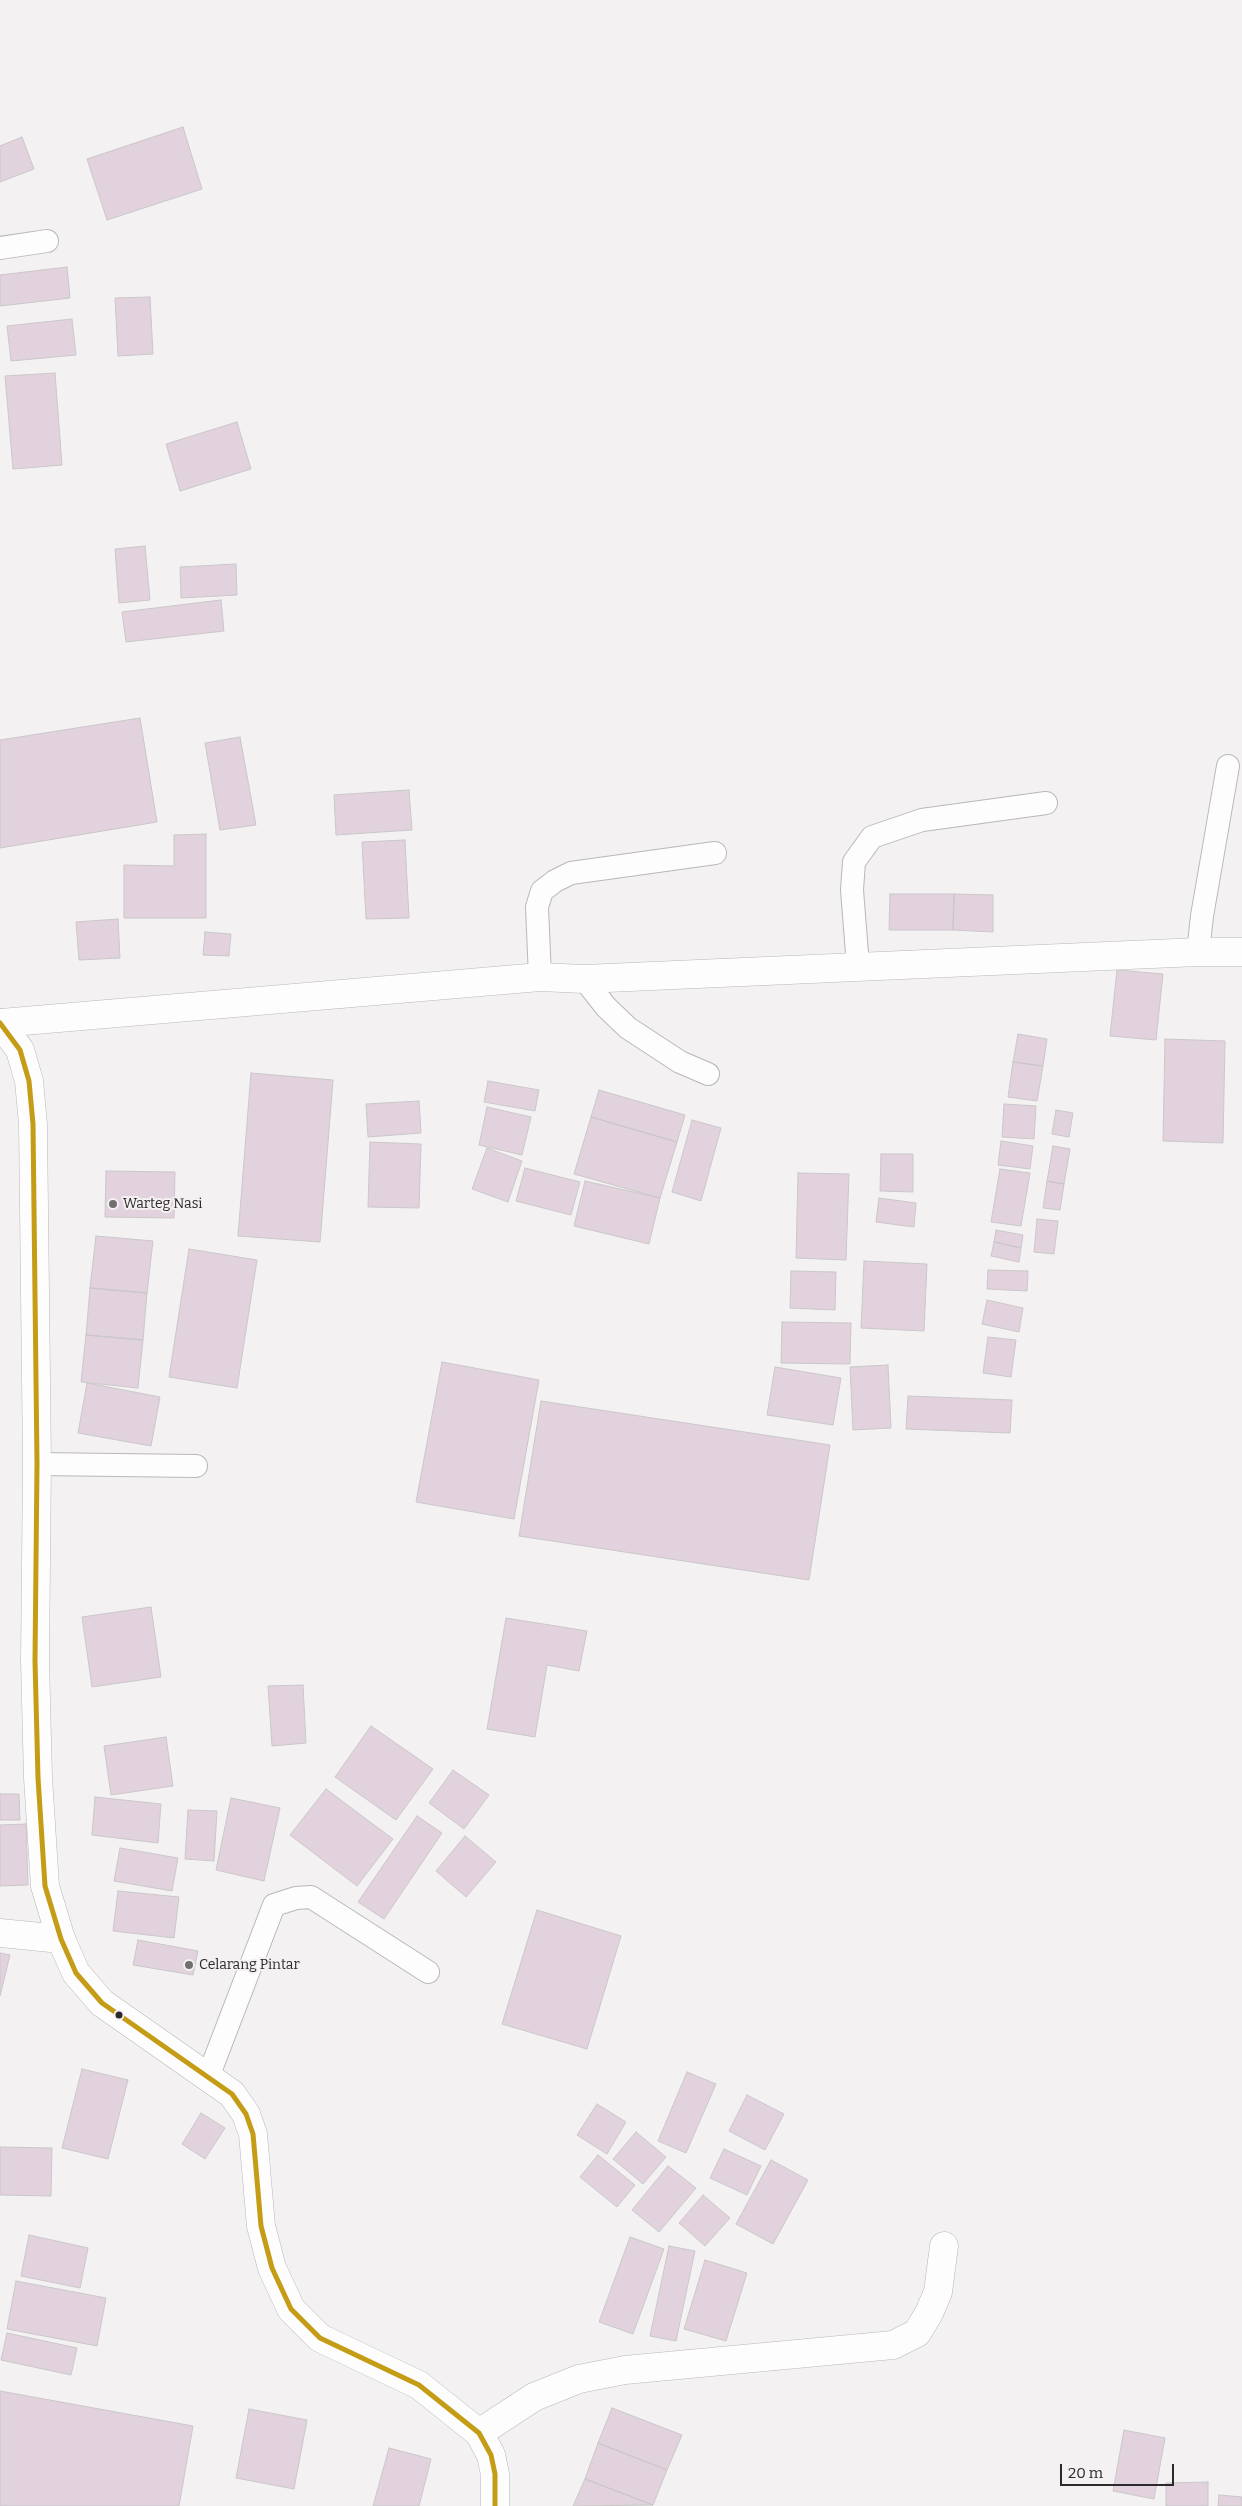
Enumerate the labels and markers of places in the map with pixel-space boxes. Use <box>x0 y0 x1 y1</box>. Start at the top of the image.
place label: Warteg Nasi <box>123 1196 203 1212</box>
marker: Warteg Nasi <box>107 1198 119 1210</box>
place label: Celarang Pintar <box>199 1957 300 1973</box>
marker: Celarang Pintar <box>183 1959 195 1971</box>
unlabelled marker <box>114 2010 124 2020</box>

